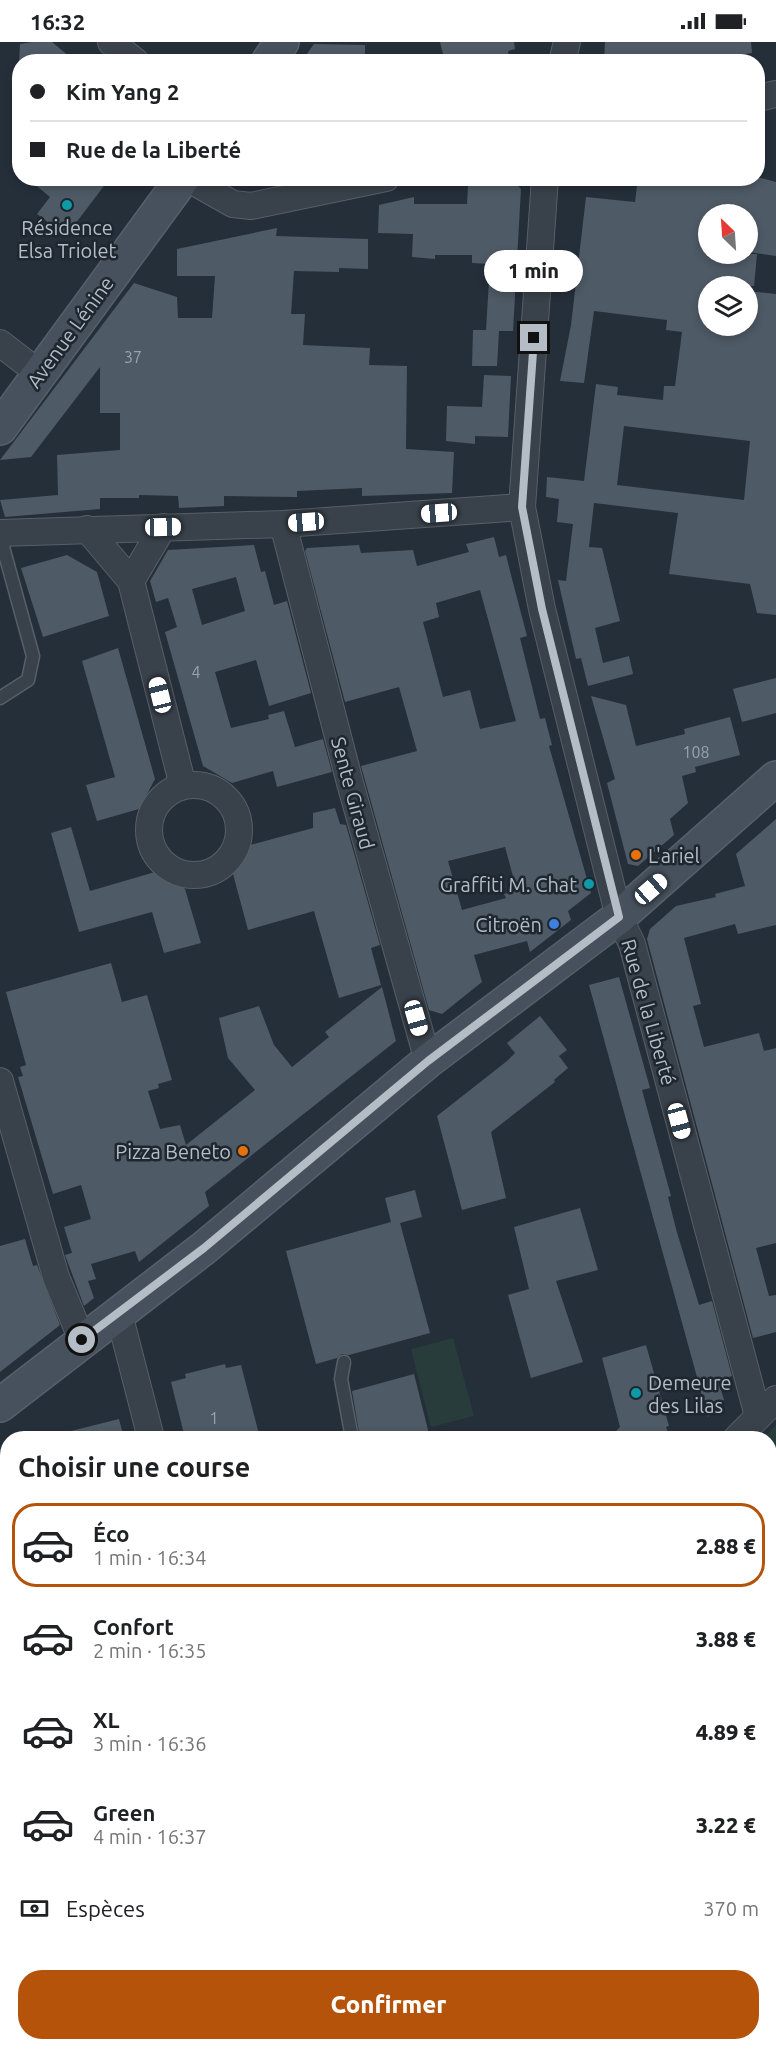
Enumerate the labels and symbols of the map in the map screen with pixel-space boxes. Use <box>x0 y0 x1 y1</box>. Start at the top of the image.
marker: Résidence Elsa Triolet <box>60 198 74 212</box>
north arrow <box>698 204 758 264</box>
place label: Résidence Elsa Triolet <box>18 216 116 262</box>
callout: 1 min <box>484 251 584 293</box>
street label: Avenue Lénine <box>22 272 118 392</box>
route end <box>520 324 547 351</box>
house number: 37 <box>124 348 142 366</box>
car <box>420 503 458 523</box>
car <box>287 512 325 532</box>
car <box>145 518 181 536</box>
house number: 4 <box>191 663 201 681</box>
car <box>147 675 173 715</box>
street label: Sente Giraud <box>327 734 379 852</box>
house number: 108 <box>682 743 710 761</box>
place label: L'ariel <box>648 844 700 867</box>
marker: L'ariel <box>629 848 643 862</box>
car <box>632 870 670 908</box>
place label: Graffiti M. Chat <box>440 873 577 896</box>
marker: Graffiti M. Chat <box>582 877 596 891</box>
place label: Citroën <box>475 913 542 936</box>
marker: Citroën <box>547 917 561 931</box>
street label: Rue de la Liberté <box>617 936 681 1088</box>
car <box>402 998 430 1038</box>
car <box>666 1101 692 1141</box>
place label: Pizza Beneto <box>115 1140 231 1163</box>
marker: Pizza Beneto <box>236 1144 250 1158</box>
route start <box>68 1326 95 1353</box>
place label: Demeure des Lilas <box>648 1371 731 1417</box>
marker: Demeure des Lilas <box>629 1386 643 1400</box>
house number: 1 <box>209 1409 219 1427</box>

